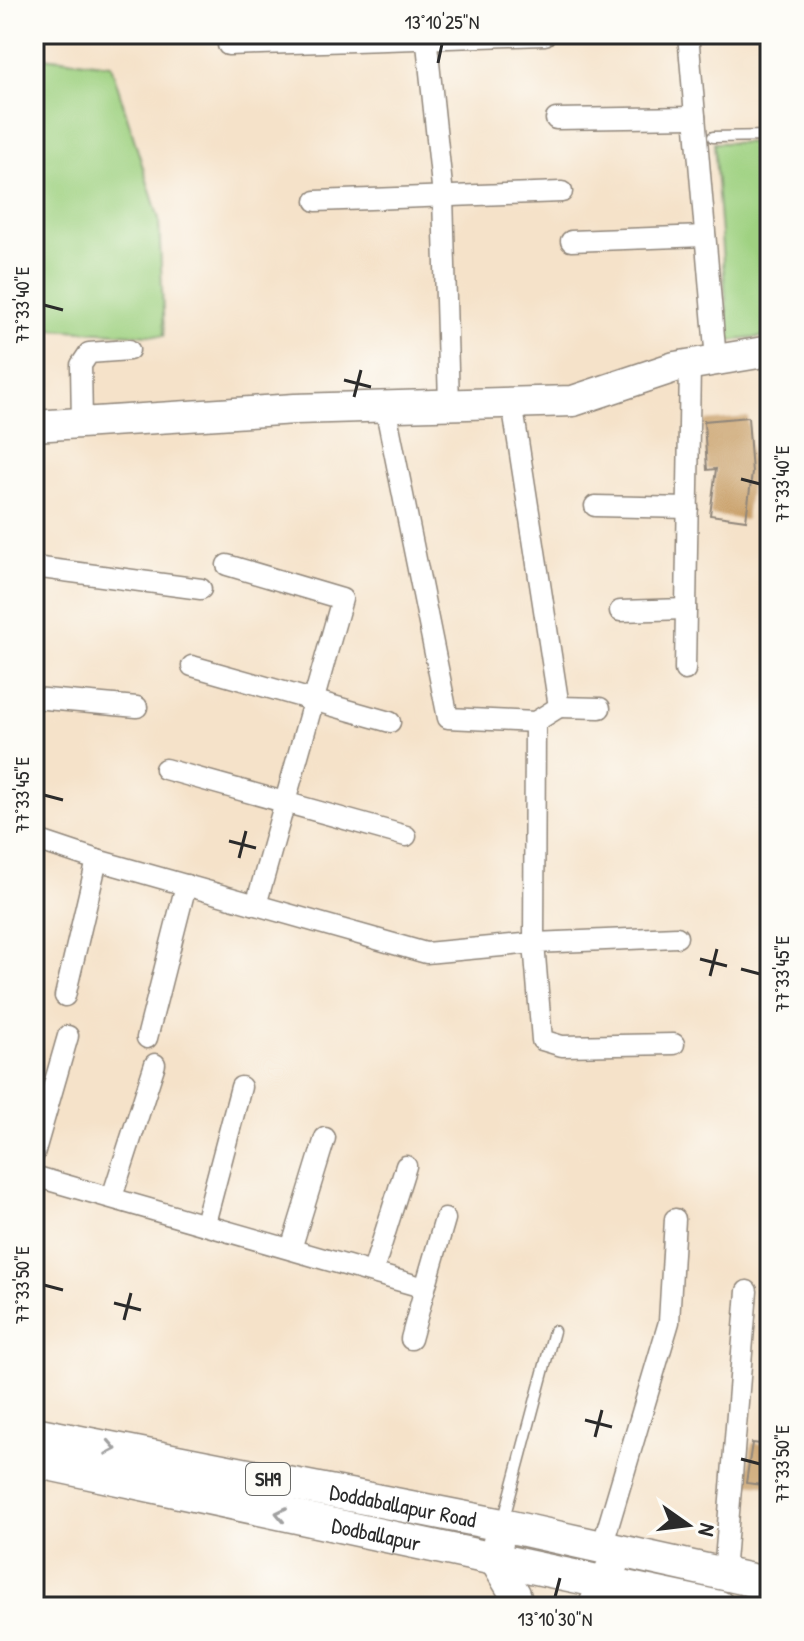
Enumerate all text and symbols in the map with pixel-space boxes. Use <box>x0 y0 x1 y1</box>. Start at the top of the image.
text: 13°10'25"N <box>405 8 479 35</box>
text: 77°33'40"E <box>8 266 35 344</box>
text: 77°33'40"E <box>768 445 795 523</box>
text: 77°33'45"E <box>8 757 35 833</box>
text: 77°33'45"E <box>768 936 795 1012</box>
text: 77°33'50"E <box>8 1246 35 1324</box>
text: 77°33'50"E <box>768 1425 795 1503</box>
one-way arrow <box>104 1438 117 1455</box>
road number: SH9 <box>246 1463 290 1495</box>
street label: Doddaballapur Road <box>327 1476 479 1535</box>
north arrow <box>648 1485 728 1565</box>
one-way arrow <box>274 1507 288 1524</box>
street label: Dodballapur <box>329 1510 424 1558</box>
text: N <box>691 1521 723 1539</box>
text: 13°10'30"N <box>518 1605 592 1632</box>

